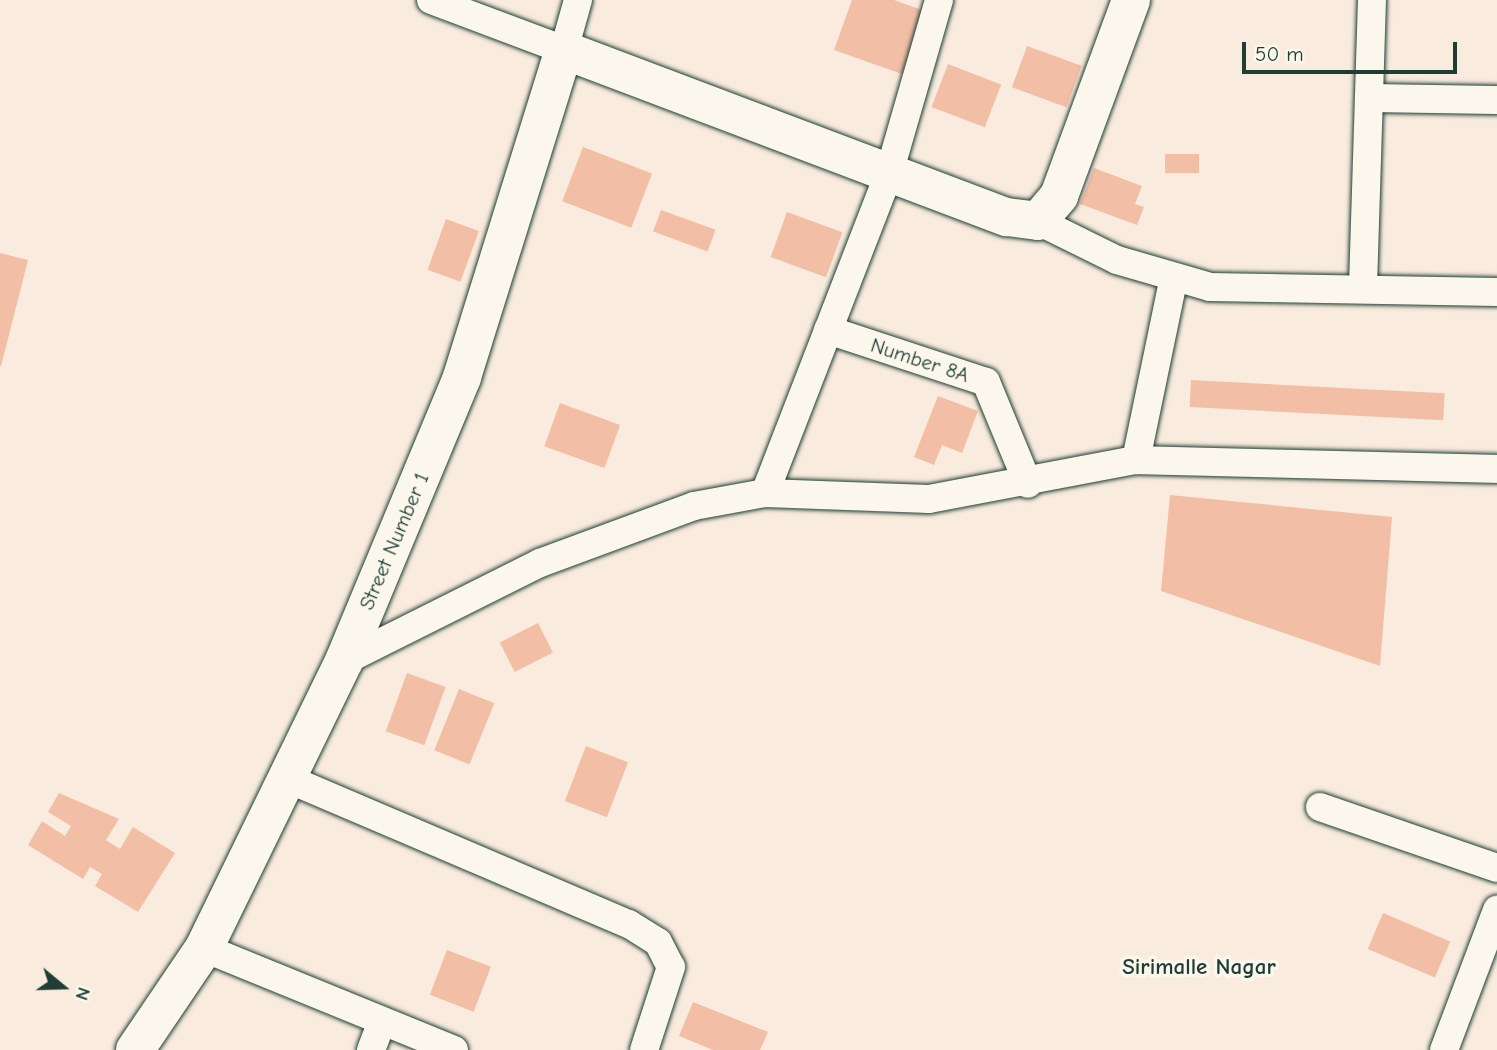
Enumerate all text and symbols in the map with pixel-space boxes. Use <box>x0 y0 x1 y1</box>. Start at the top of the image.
scale bar <box>1245 28 1460 72</box>
text: 50 m <box>1255 42 1304 66</box>
street label: Number 8A <box>868 332 972 388</box>
street label: Street Number 1 <box>354 468 434 614</box>
north arrow <box>28 952 98 1022</box>
district label: Sirimalle Nagar <box>1122 953 1276 981</box>
text: N <box>70 984 95 1003</box>

